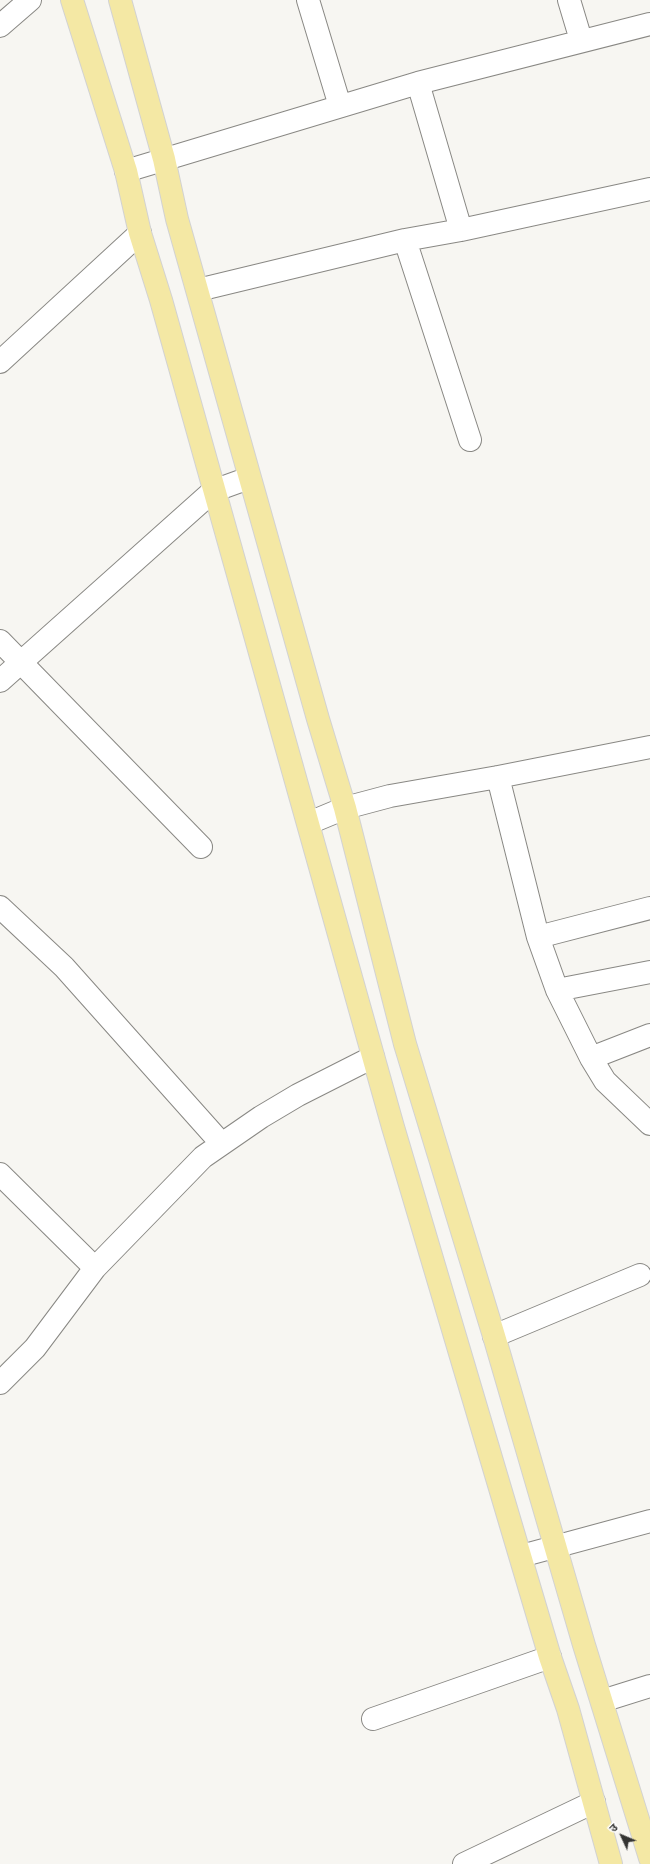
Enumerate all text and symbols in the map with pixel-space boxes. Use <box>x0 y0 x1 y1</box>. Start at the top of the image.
north arrow <box>602 1816 642 1856</box>
text: उ <box>607 1821 620 1834</box>

